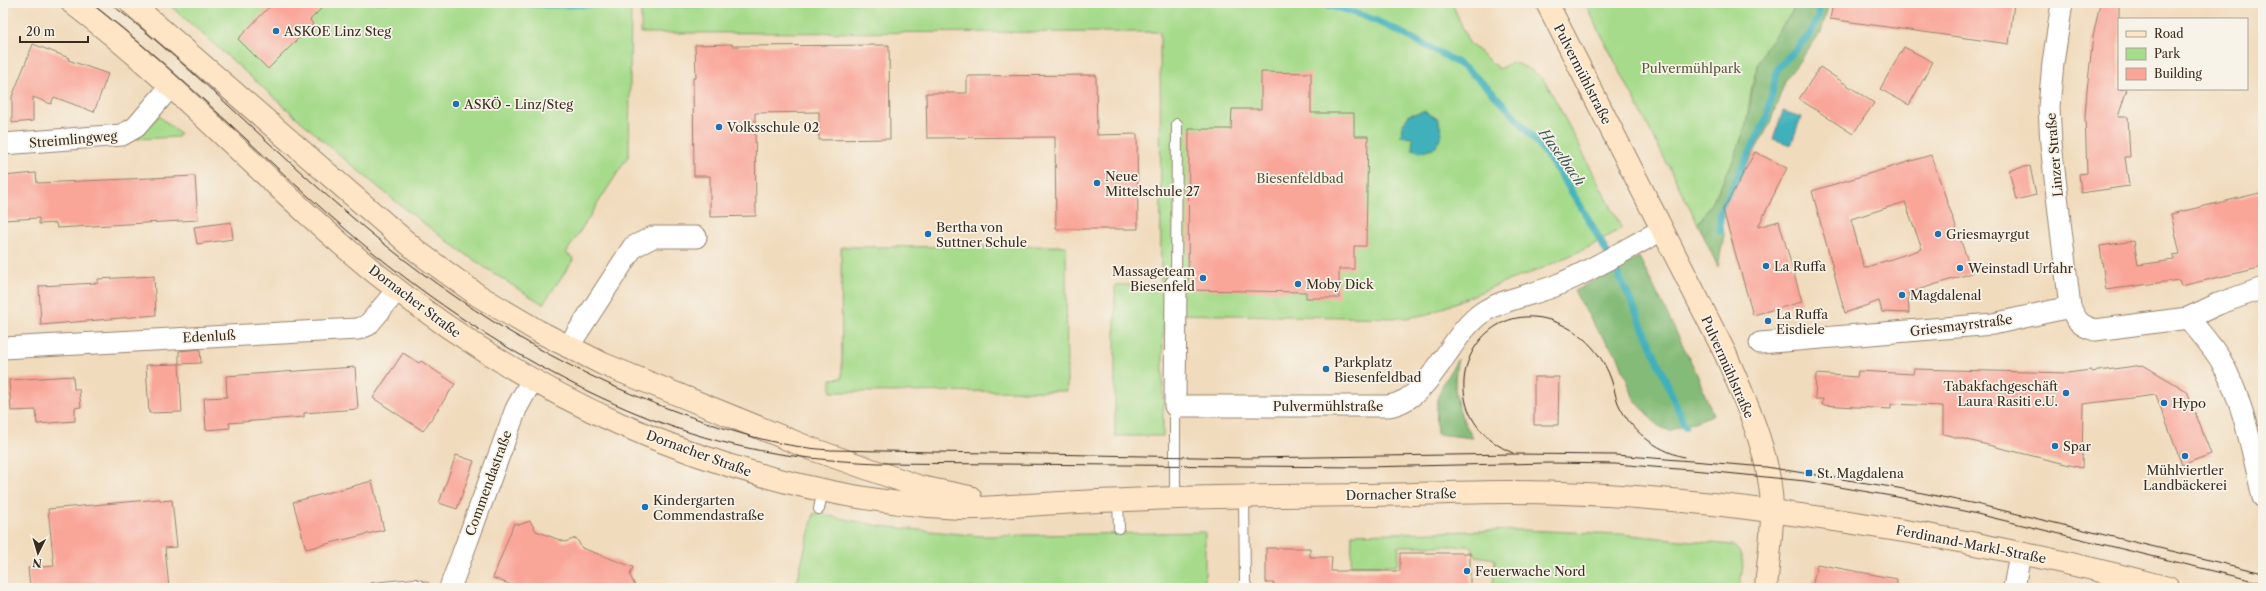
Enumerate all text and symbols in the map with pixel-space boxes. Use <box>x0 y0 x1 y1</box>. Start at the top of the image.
scale bar <box>20 18 88 44</box>
legend <box>2118 18 2248 90</box>
street label: Pulvermühlstraße <box>1551 21 1615 127</box>
place label: ASKOE Linz Steg <box>283 23 391 39</box>
text: 20 m <box>26 24 55 39</box>
marker: ASKOE Linz Steg <box>271 26 281 36</box>
text: Road <box>2154 26 2184 41</box>
text: Park <box>2154 46 2181 61</box>
park label: Pulvermühlpark <box>1641 60 1741 76</box>
text: Building <box>2154 66 2202 81</box>
place label: ASKÖ - Linz/Steg <box>463 96 573 112</box>
marker: ASKÖ - Linz/Steg <box>451 99 461 109</box>
street label: Linzer Straße <box>2042 112 2066 198</box>
place label: Volksschule 02 <box>726 119 819 135</box>
marker: Volksschule 02 <box>714 122 724 132</box>
water label: Haselbach <box>1534 124 1589 189</box>
street label: Streimlingweg <box>28 127 118 151</box>
place label: Neue Mittelschule 27 <box>1105 168 1200 199</box>
park label: Biesenfeldbad <box>1256 170 1344 186</box>
marker: Neue Mittelschule 27 <box>1092 178 1102 188</box>
place label: Bertha von Suttner Schule <box>936 219 1027 250</box>
place label: Griesmayrgut <box>1946 226 2030 242</box>
marker: Bertha von Suttner Schule <box>923 229 933 239</box>
marker: Griesmayrgut <box>1933 229 1943 239</box>
place label: La Ruffa <box>1774 258 1826 274</box>
place label: Weinstadl Urfahr <box>1967 260 2074 276</box>
street label: Dornacher Straße <box>366 261 464 341</box>
marker: La Ruffa <box>1761 261 1771 271</box>
place label: Massageteam Biesenfeld <box>1112 263 1195 294</box>
marker: Weinstadl Urfahr <box>1955 263 1965 273</box>
marker: Massageteam Biesenfeld <box>1198 273 1208 283</box>
place label: Moby Dick <box>1306 276 1374 292</box>
marker: Moby Dick <box>1293 279 1303 289</box>
place label: Magdalenal <box>1910 287 1982 303</box>
marker: Magdalenal <box>1897 290 1907 300</box>
place label: La Ruffa Eisdiele <box>1776 306 1828 337</box>
street label: Griesmayrstraße <box>1909 311 2013 339</box>
street label: Pulvermühlstraße <box>1698 313 1758 421</box>
marker: La Ruffa Eisdiele <box>1763 316 1773 326</box>
street label: Edenluß <box>182 327 236 345</box>
place label: Parkplatz Biesenfeldbad <box>1334 354 1422 385</box>
marker: Parkplatz Biesenfeldbad <box>1321 364 1331 374</box>
place label: Tabakfachgeschäft Laura Rasiti e.U. <box>1943 378 2058 409</box>
marker: Tabakfachgeschäft Laura Rasiti e.U. <box>2061 388 2071 398</box>
place label: Hypo <box>2172 395 2206 411</box>
street label: Pulvermühlstraße <box>1273 398 1383 414</box>
marker: Hypo <box>2159 398 2169 408</box>
street label: Dornacher Straße <box>644 427 754 479</box>
street label: Commendastraße <box>461 428 515 538</box>
place label: Spar <box>2063 438 2092 454</box>
marker: Spar <box>2050 441 2060 451</box>
marker: Mühlviertler Landbäckerei <box>2180 451 2190 461</box>
place label: Mühlviertler Landbäckerei <box>2143 462 2227 493</box>
place label: St. Magdalena <box>1817 465 1904 481</box>
marker: St. Magdalena <box>1804 468 1814 478</box>
street label: Dornacher Straße <box>1345 485 1457 503</box>
place label: Kindergarten Commendastraße <box>653 492 764 523</box>
marker: Kindergarten Commendastraße <box>640 502 650 512</box>
street label: Ferdinand-Markl-Straße <box>1894 522 2048 566</box>
north arrow <box>18 533 58 573</box>
text: N <box>31 556 43 570</box>
place label: Feuerwache Nord <box>1475 563 1586 579</box>
marker: Feuerwache Nord <box>1462 566 1472 576</box>

